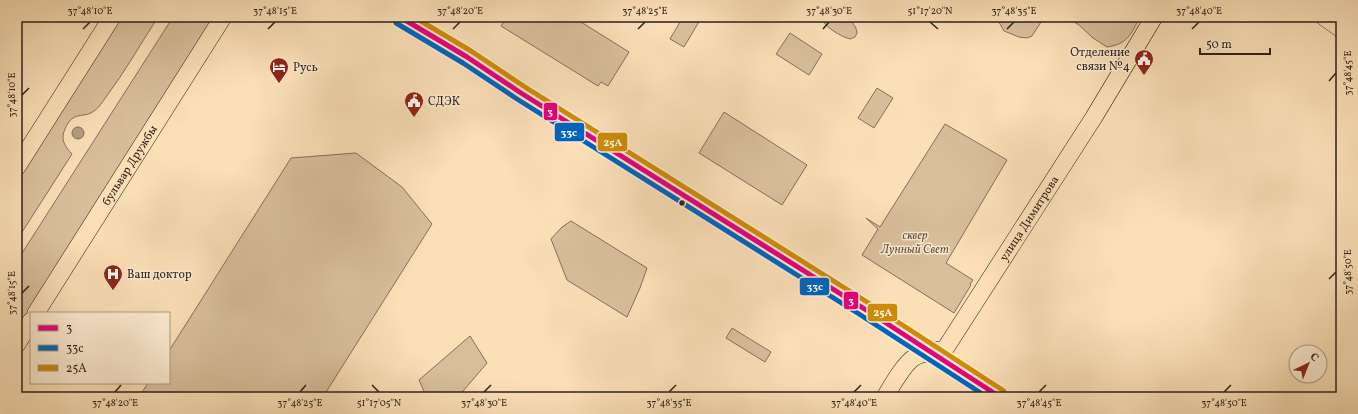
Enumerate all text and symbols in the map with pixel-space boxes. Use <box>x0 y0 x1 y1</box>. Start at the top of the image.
text: 37°48'10"E <box>68 4 112 18</box>
text: 37°48'15"E <box>253 4 297 18</box>
text: 37°48'20"E <box>437 4 483 18</box>
text: 37°48'25"E <box>622 4 668 18</box>
text: 37°48'30"E <box>806 4 852 18</box>
text: 51°17'20"N <box>908 4 953 18</box>
text: 37°48'35"E <box>991 4 1037 18</box>
text: 37°48'40"E <box>1176 4 1222 18</box>
scale bar <box>1200 30 1270 56</box>
text: 50 m <box>1206 37 1232 53</box>
place label: Отделение связи №4 <box>1070 45 1130 75</box>
public building icon: Отделение связи №4 <box>1133 48 1155 76</box>
text: 37°48'45"E <box>1341 51 1355 95</box>
hotel icon: Русь <box>268 56 290 84</box>
place label: Русь <box>293 60 318 76</box>
text: 37°48'10"E <box>5 73 19 117</box>
public building icon: СДЭК <box>403 90 425 118</box>
place label: СДЭК <box>428 94 460 110</box>
line badge: 3 <box>543 102 558 121</box>
text: 3 <box>547 105 553 120</box>
street label: бульвар Дружбы <box>99 122 162 209</box>
line badge: 33с <box>554 122 585 142</box>
text: 33с <box>561 126 577 141</box>
line badge: 25А <box>597 132 628 152</box>
text: 25А <box>604 136 623 151</box>
street label: улица Димитрова <box>996 173 1063 265</box>
unlabelled marker <box>677 198 687 208</box>
park label: сквер Лунный Свет <box>880 228 949 258</box>
text: 37°48'50"E <box>1341 249 1355 295</box>
hospital icon: Ваш доктор <box>102 263 124 291</box>
place label: Ваш доктор <box>127 267 192 283</box>
text: 37°48'15"E <box>5 271 19 315</box>
line badge: 33с <box>799 277 830 296</box>
text: 33с <box>807 280 823 295</box>
line badge: 3 <box>843 291 859 310</box>
text: 3 <box>848 294 854 309</box>
line badge: 25А <box>867 303 898 322</box>
text: 25А <box>874 306 893 321</box>
legend <box>30 312 170 384</box>
text: 3 <box>66 321 72 337</box>
text: 33с <box>66 341 84 357</box>
north arrow <box>1288 344 1328 384</box>
text: С <box>1306 350 1322 366</box>
text: 25А <box>66 361 87 377</box>
text: 37°48'20"E <box>92 396 138 410</box>
text: 37°48'25"E <box>277 396 323 410</box>
text: 51°17'05"N <box>357 396 402 410</box>
text: 37°48'30"E <box>461 396 507 410</box>
text: 37°48'35"E <box>646 396 692 410</box>
text: 37°48'40"E <box>831 396 877 410</box>
text: 37°48'45"E <box>1017 396 1061 410</box>
text: 37°48'50"E <box>1201 396 1247 410</box>

